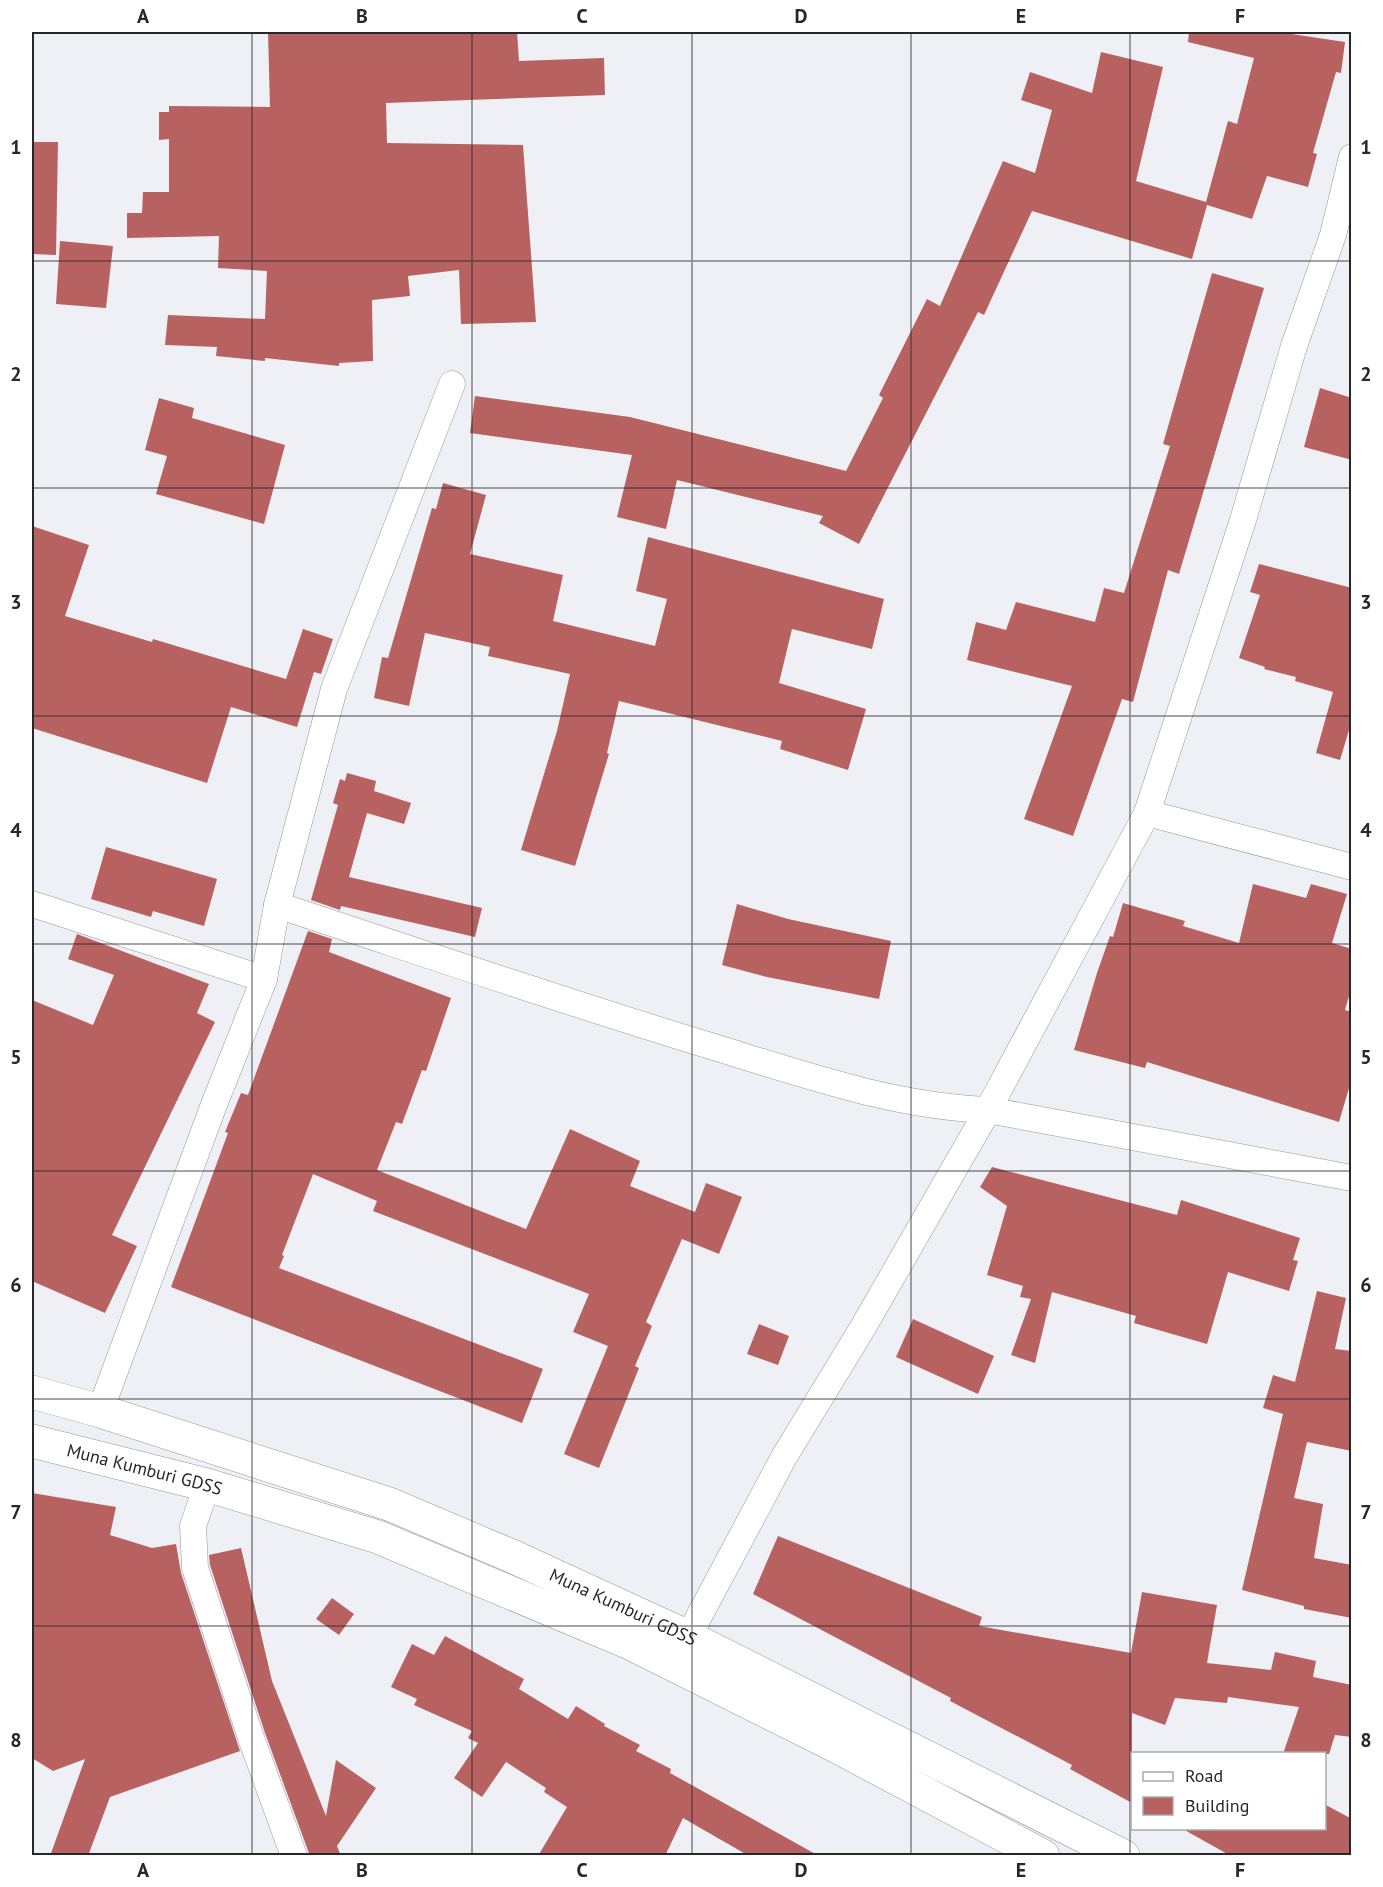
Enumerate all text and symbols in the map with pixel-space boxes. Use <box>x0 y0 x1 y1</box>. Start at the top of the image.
text: A <box>137 3 150 29</box>
text: B <box>356 3 368 29</box>
text: C <box>576 3 588 29</box>
text: D <box>795 3 808 29</box>
text: E <box>1016 3 1026 29</box>
text: F <box>1235 3 1245 29</box>
text: 1 <box>10 134 22 160</box>
text: 1 <box>1360 134 1372 160</box>
text: 2 <box>10 361 22 387</box>
text: 2 <box>1360 361 1372 387</box>
text: 3 <box>10 589 22 615</box>
text: 3 <box>1360 589 1372 615</box>
text: 4 <box>10 817 22 843</box>
text: 4 <box>1360 817 1372 843</box>
text: 5 <box>10 1044 22 1070</box>
text: 5 <box>1360 1044 1372 1070</box>
text: 6 <box>10 1272 22 1298</box>
text: 6 <box>1360 1272 1372 1298</box>
street label: Muna Kumburi GDSS <box>64 1438 225 1500</box>
text: 7 <box>10 1499 22 1525</box>
text: 7 <box>1360 1499 1372 1525</box>
street label: Muna Kumburi GDSS <box>546 1563 701 1651</box>
text: 8 <box>10 1727 22 1753</box>
text: 8 <box>1360 1727 1372 1753</box>
legend <box>1131 1752 1326 1830</box>
text: Road <box>1185 1764 1223 1787</box>
text: Building <box>1185 1794 1249 1817</box>
text: A <box>137 1857 150 1883</box>
text: B <box>356 1857 368 1883</box>
text: C <box>576 1857 588 1883</box>
text: D <box>795 1857 808 1883</box>
text: E <box>1016 1857 1026 1883</box>
text: F <box>1235 1857 1245 1883</box>

